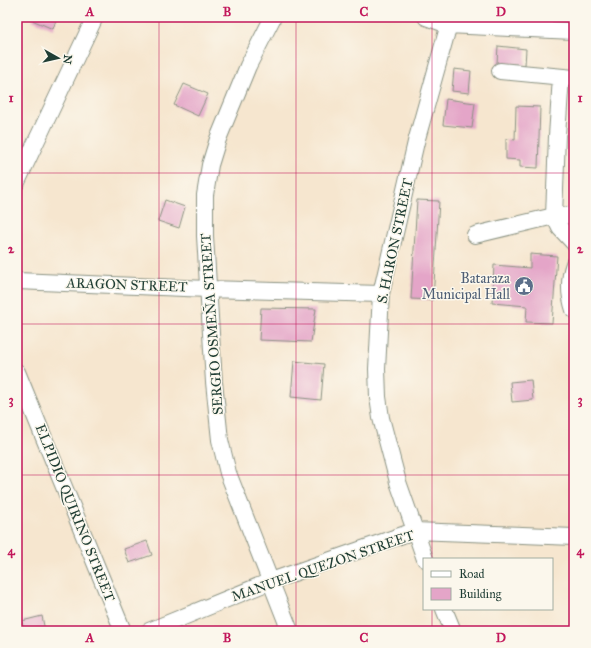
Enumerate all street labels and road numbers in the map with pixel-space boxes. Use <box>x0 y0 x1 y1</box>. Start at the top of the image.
street label: S. HARON STREET <box>373 176 417 305</box>
street label: SERGIO OSMEÑA STREET <box>196 232 227 415</box>
street label: ARAGON STREET <box>65 274 188 296</box>
street label: ELPIDIO QUIRINO STREET <box>32 422 119 605</box>
street label: MANUEL QUEZON STREET <box>229 527 417 605</box>

